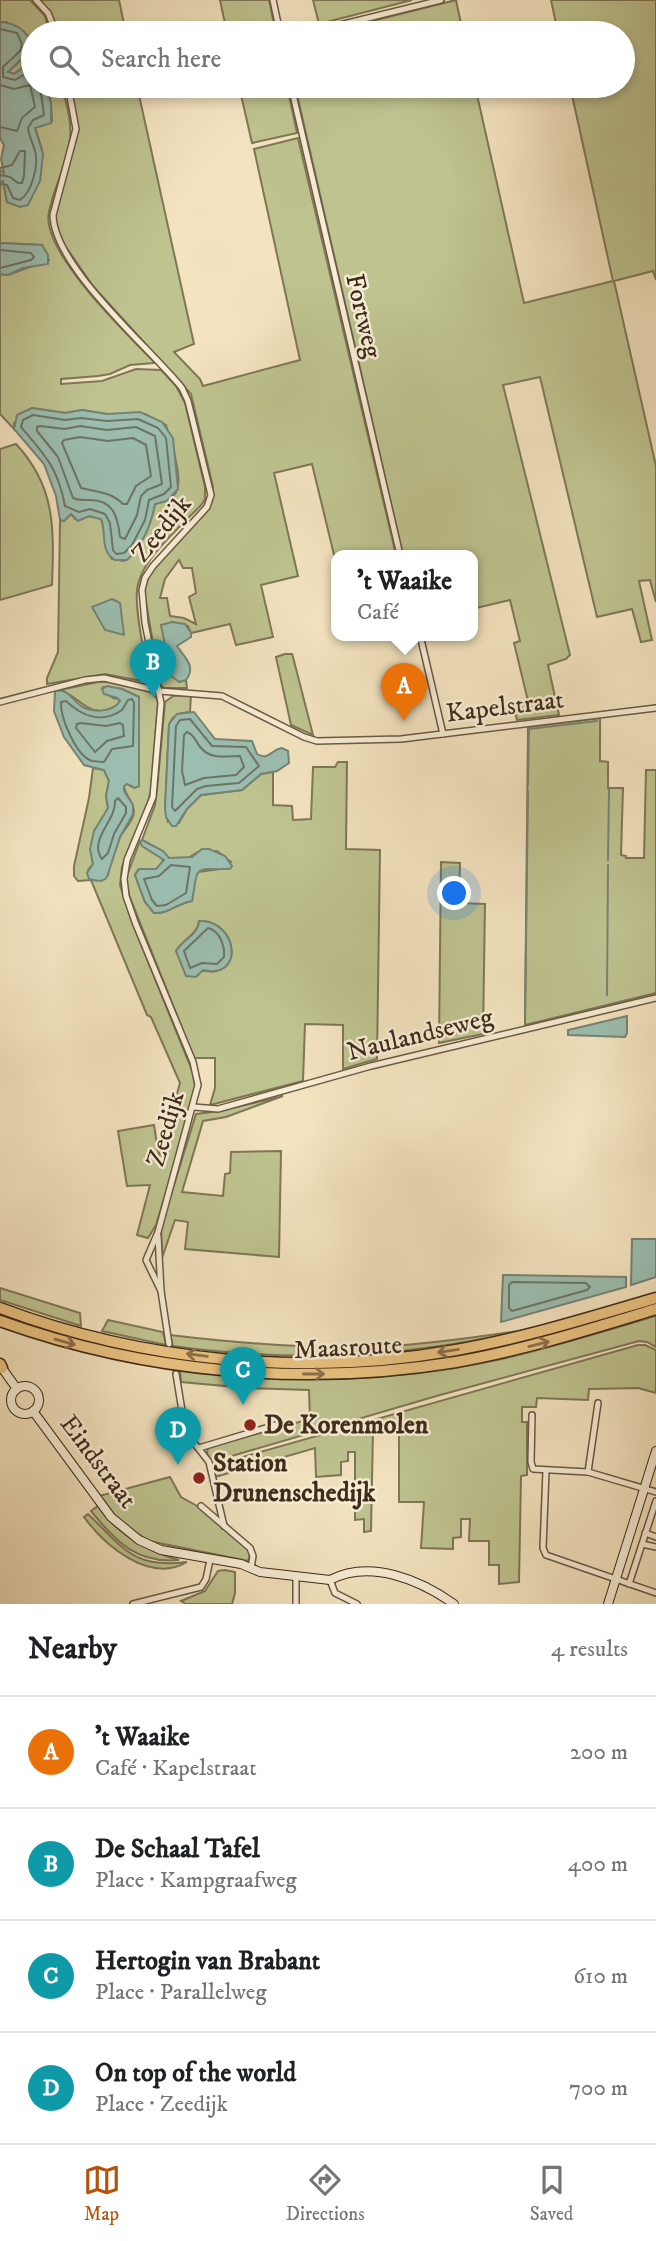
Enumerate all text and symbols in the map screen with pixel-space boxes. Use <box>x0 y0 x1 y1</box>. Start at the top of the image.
search box <box>21 21 635 98</box>
icon: search <box>45 41 83 79</box>
text: Search here <box>101 43 221 76</box>
street label: Fortweg <box>337 271 389 362</box>
street label: Zeedijk <box>125 489 199 569</box>
popup <box>331 550 478 641</box>
text: 't Waaike <box>357 565 452 598</box>
text: Café <box>357 598 399 627</box>
pin: B <box>130 639 176 697</box>
pin: A <box>381 663 427 721</box>
street label: Kapelstraat <box>444 683 566 731</box>
your location <box>437 876 471 910</box>
street label: Naulandseweg <box>344 1001 497 1069</box>
street label: Zeedijk <box>140 1087 193 1171</box>
street label: Maasroute <box>293 1329 403 1367</box>
one-way arrow <box>53 1336 76 1349</box>
one-way arrow <box>528 1336 550 1349</box>
one-way arrow <box>437 1345 460 1358</box>
pin: C <box>220 1347 266 1405</box>
one-way arrow <box>186 1349 209 1362</box>
one-way arrow <box>302 1367 325 1381</box>
pin: D <box>155 1407 201 1465</box>
street label: Eindstraat <box>52 1409 144 1515</box>
place label: De Korenmolen <box>264 1409 429 1442</box>
marker: De Korenmolen <box>242 1417 258 1433</box>
place label: Station Drunenschedijk <box>213 1447 377 1510</box>
marker: Station Drunenschedijk <box>191 1470 207 1486</box>
text: Nearby <box>28 1631 117 1668</box>
text: 4 results <box>551 1635 628 1664</box>
text: 't Waaike <box>95 1721 190 1754</box>
text: A <box>44 1738 58 1767</box>
text: 200 m <box>570 1738 628 1767</box>
text: Café · Kapelstraat <box>95 1754 257 1783</box>
text: De Schaal Tafel <box>95 1833 260 1866</box>
text: B <box>44 1850 58 1879</box>
text: 400 m <box>568 1850 628 1879</box>
text: Place · Kampgraafweg <box>95 1866 297 1895</box>
text: Hertogin van Brabant <box>95 1945 320 1978</box>
text: C <box>43 1962 59 1991</box>
text: 610 m <box>573 1962 628 1991</box>
text: Place · Parallelweg <box>95 1978 267 2007</box>
text: On top of the world <box>95 2057 296 2090</box>
text: D <box>42 2074 60 2103</box>
text: 700 m <box>569 2074 628 2103</box>
text: Place · Zeedijk <box>95 2090 228 2119</box>
tab: Map <box>83 2161 121 2226</box>
tab: Directions <box>286 2161 365 2226</box>
tab: Saved <box>530 2161 573 2226</box>

